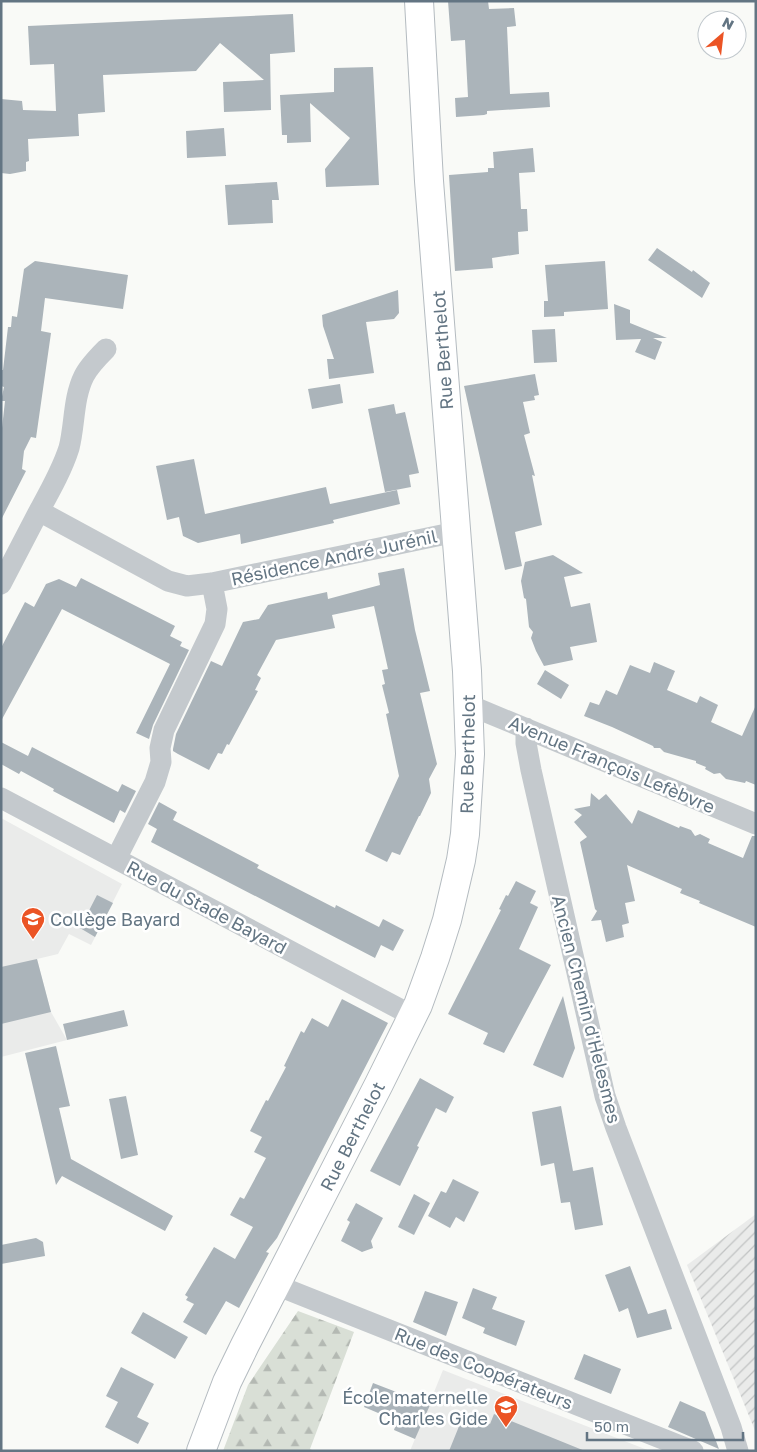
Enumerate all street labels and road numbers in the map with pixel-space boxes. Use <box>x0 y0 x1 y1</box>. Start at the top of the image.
street label: Rue Berthelot <box>427 289 457 411</box>
street label: Résidence André Jurénil <box>229 524 439 590</box>
street label: Rue Berthelot <box>455 694 479 814</box>
street label: Avenue François Lefèbvre <box>506 711 718 817</box>
street label: Rue du Stade Bayard <box>123 855 291 959</box>
street label: Ancien Chemin d'Helesmes <box>548 893 626 1125</box>
street label: Rue Berthelot <box>315 1078 389 1194</box>
street label: Rue des Coopérateurs <box>392 1322 576 1414</box>

